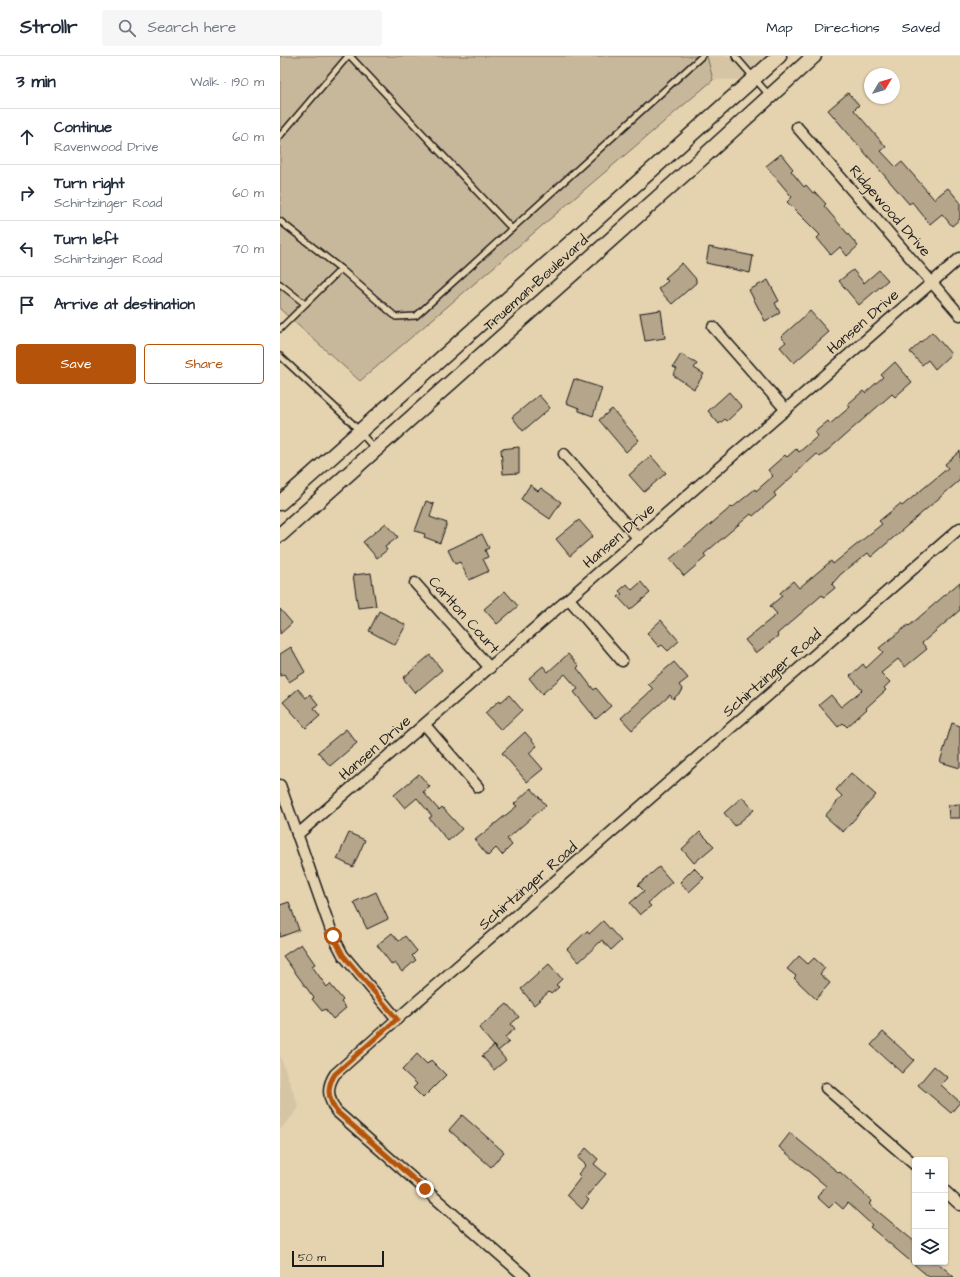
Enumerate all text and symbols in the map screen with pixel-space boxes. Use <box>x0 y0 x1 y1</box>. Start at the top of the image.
search box <box>102 10 382 46</box>
text: Strollr <box>20 14 78 41</box>
icon: search <box>116 17 138 39</box>
text: Search here <box>148 17 236 38</box>
text: Map <box>766 18 793 38</box>
text: Directions <box>815 18 880 38</box>
text: Saved <box>902 18 940 38</box>
north arrow <box>864 68 900 104</box>
text: 3 min <box>16 70 56 94</box>
text: Walk · 190 m <box>190 73 264 91</box>
text: Continue <box>54 117 112 138</box>
icon: ahead <box>16 126 38 148</box>
text: 60 m <box>232 128 264 146</box>
text: Ravenwood Drive <box>54 138 159 156</box>
street label: Ridgewood Drive <box>843 161 936 262</box>
text: Turn right <box>54 173 125 194</box>
icon: right <box>16 182 38 204</box>
text: 60 m <box>232 184 264 202</box>
text: Schirtzinger Road <box>54 194 162 212</box>
text: Turn left <box>54 229 118 250</box>
street label: Trueman Boulevard <box>479 230 593 336</box>
icon: left <box>16 238 38 260</box>
text: 70 m <box>232 240 264 258</box>
text: Schirtzinger Road <box>54 250 162 268</box>
street label: Hansen Drive <box>822 285 904 359</box>
icon: arrive <box>16 294 38 316</box>
text: Arrive at destination <box>54 294 195 315</box>
button: Save <box>16 344 136 384</box>
button: Share <box>144 344 264 384</box>
street label: Hansen Drive <box>578 499 660 573</box>
street label: Carlton Court <box>423 572 505 658</box>
street label: Schirtzinger Road <box>718 624 827 723</box>
street label: Hansen Drive <box>334 711 416 785</box>
street label: Schirtzinger Road <box>474 837 583 936</box>
route start <box>324 927 342 945</box>
map controls <box>912 1157 948 1265</box>
button: + <box>912 1157 948 1193</box>
route end <box>416 1180 434 1198</box>
button: − <box>912 1193 948 1229</box>
button: layers <box>912 1229 948 1265</box>
scale bar <box>292 1249 384 1268</box>
text: 50 m <box>298 1250 326 1265</box>

